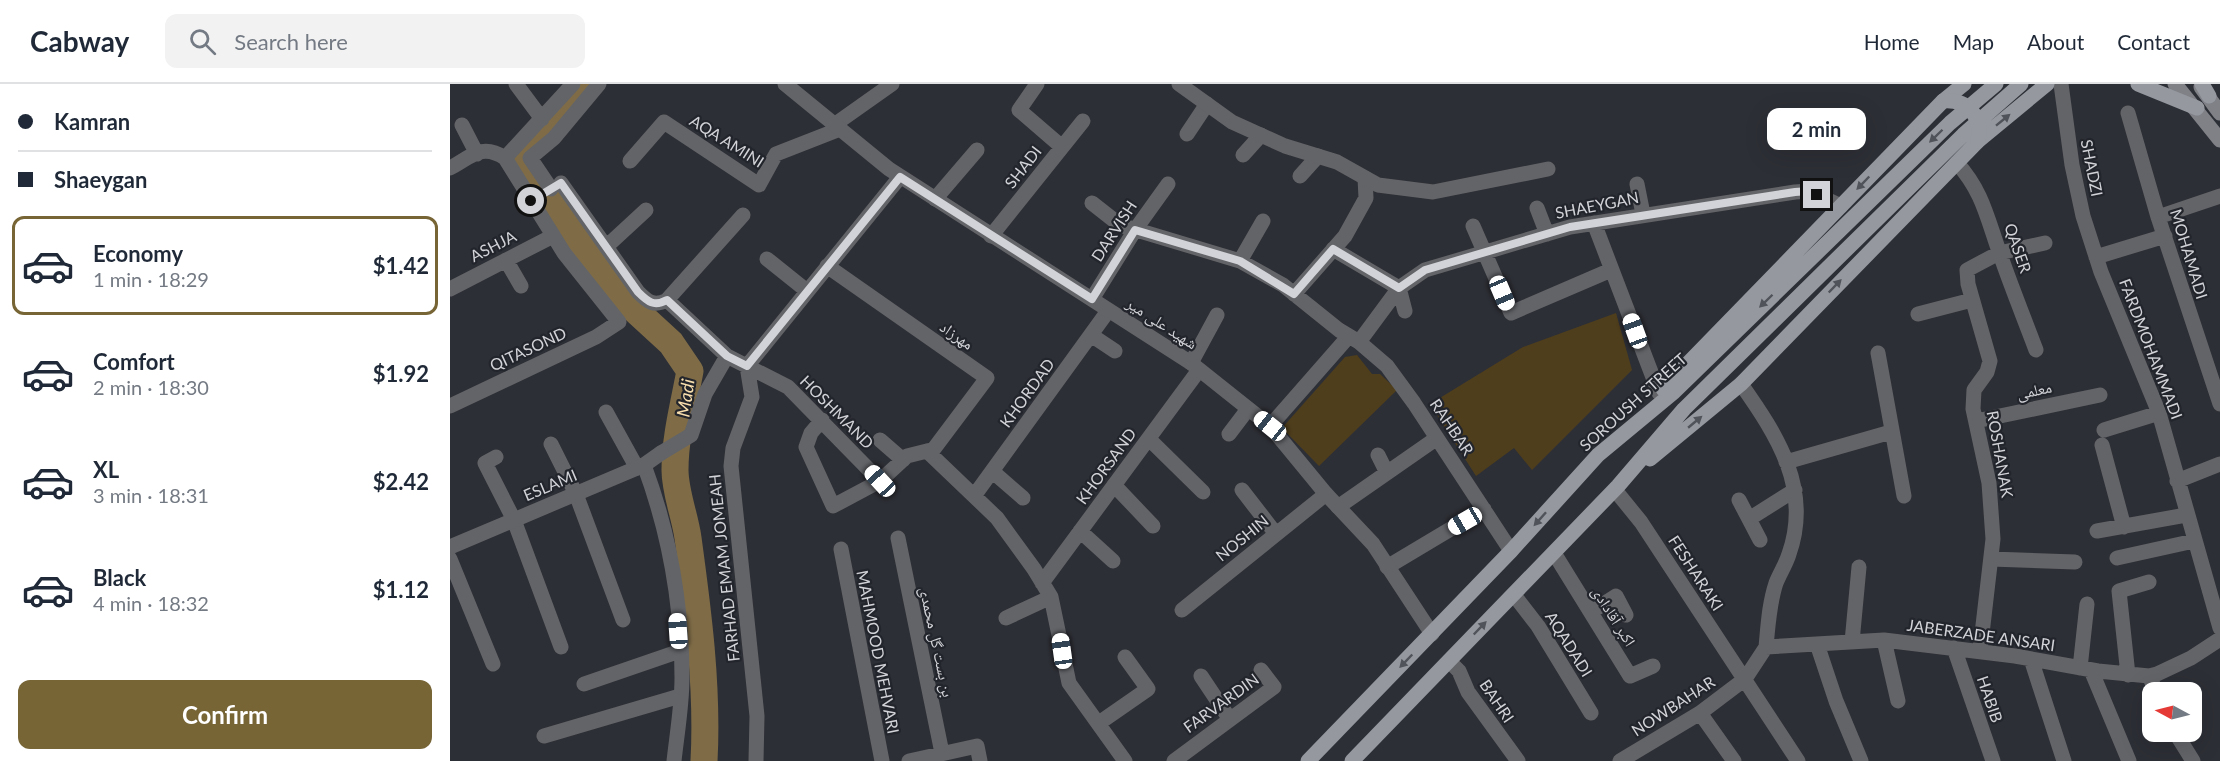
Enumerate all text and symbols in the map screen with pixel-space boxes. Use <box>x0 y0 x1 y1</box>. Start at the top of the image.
search box <box>165 14 585 68</box>
text: Cabway <box>30 24 129 58</box>
icon: search <box>186 25 219 58</box>
text: Search here <box>234 28 348 55</box>
text: Home <box>1864 29 1920 54</box>
text: Map <box>1953 29 1994 54</box>
text: About <box>2027 29 2084 54</box>
text: Contact <box>2117 29 2190 54</box>
text: Kamran <box>54 108 130 135</box>
callout: 2 min <box>1768 108 1866 150</box>
street label: AQA AMINI <box>687 110 768 171</box>
one-way arrow <box>1996 114 2011 127</box>
text: 2 min <box>1792 117 1841 141</box>
one-way arrow <box>1929 129 1944 143</box>
street label: SHADZI <box>2078 138 2107 198</box>
street label: SHADI <box>1000 142 1045 192</box>
text: Shaeygan <box>54 166 147 193</box>
one-way arrow <box>1856 176 1870 190</box>
route end <box>1803 181 1830 208</box>
route start <box>517 187 544 214</box>
street label: SHAEYGAN <box>1553 187 1640 222</box>
street label: DARVISH <box>1087 197 1140 265</box>
street label: MOHAMADI <box>2167 207 2212 301</box>
street label: QASER <box>2001 221 2036 275</box>
street label: ASHJA <box>467 226 519 265</box>
icon: car <box>21 239 75 293</box>
text: Economy <box>93 240 183 267</box>
text: $1.42 <box>373 252 429 279</box>
text: 1 min · 18:29 <box>93 267 209 291</box>
car <box>1487 273 1517 313</box>
street label: FARDMOHAMMADI <box>2116 276 2187 422</box>
one-way arrow <box>1828 279 1842 294</box>
street label: شهید علی میر <box>1121 292 1201 354</box>
one-way arrow <box>1760 294 1774 308</box>
car <box>1620 311 1650 351</box>
street label: مهرزاد <box>936 316 978 354</box>
street label: QITASOND <box>486 323 569 375</box>
icon: car <box>21 347 75 401</box>
text: Comfort <box>93 348 175 375</box>
street label: SOROUSH STREET <box>1575 348 1690 455</box>
street label: KHORDAD <box>995 355 1058 431</box>
text: $1.92 <box>373 360 429 387</box>
street label: HOSHMAND <box>797 371 878 452</box>
text: 2 min · 18:30 <box>93 375 209 399</box>
water label: Madi <box>671 377 699 418</box>
street label: معلمی <box>2015 377 2054 404</box>
street label: RAHBAR <box>1427 395 1478 459</box>
car <box>1250 408 1290 444</box>
street label: ROSHANAK <box>1983 409 2018 499</box>
one-way arrow <box>1687 416 1702 429</box>
street label: KHORSAND <box>1072 424 1140 507</box>
icon: car <box>21 455 75 509</box>
text: XL <box>93 456 119 483</box>
car <box>861 462 899 500</box>
street label: ESLAMI <box>520 465 579 504</box>
text: $2.42 <box>373 468 429 495</box>
street label: FARHAD EMAM JOMEAH <box>704 473 743 663</box>
text: 3 min · 18:31 <box>93 483 209 507</box>
car <box>1445 504 1485 538</box>
street label: NOSHIN <box>1211 511 1272 565</box>
one-way arrow <box>1534 511 1547 526</box>
street label: FESHARAKI <box>1665 532 1728 614</box>
icon: car <box>21 563 75 617</box>
text: Black <box>93 564 146 591</box>
street label: MAHMOOD MEHVARI <box>853 568 904 735</box>
text: $1.12 <box>373 576 429 603</box>
street label: اکبر آقادادی <box>1587 582 1640 650</box>
street label: بن بست گل محمدی <box>915 585 958 699</box>
text: 4 min · 18:32 <box>93 591 209 615</box>
street label: AQADADI <box>1542 608 1597 680</box>
car <box>668 612 688 650</box>
street label: JABERZADE ANSARI <box>1906 615 2056 654</box>
one-way arrow <box>1473 622 1487 636</box>
car <box>1051 632 1073 670</box>
one-way arrow <box>1399 653 1413 668</box>
street label: FARVARDIN <box>1179 669 1262 736</box>
street label: NOWBAHAR <box>1628 672 1718 740</box>
street label: HABIB <box>1974 673 2007 725</box>
street label: BAHRI <box>1476 676 1519 726</box>
button: Confirm <box>18 680 432 749</box>
north arrow <box>2142 682 2202 742</box>
map controls <box>2142 682 2202 742</box>

